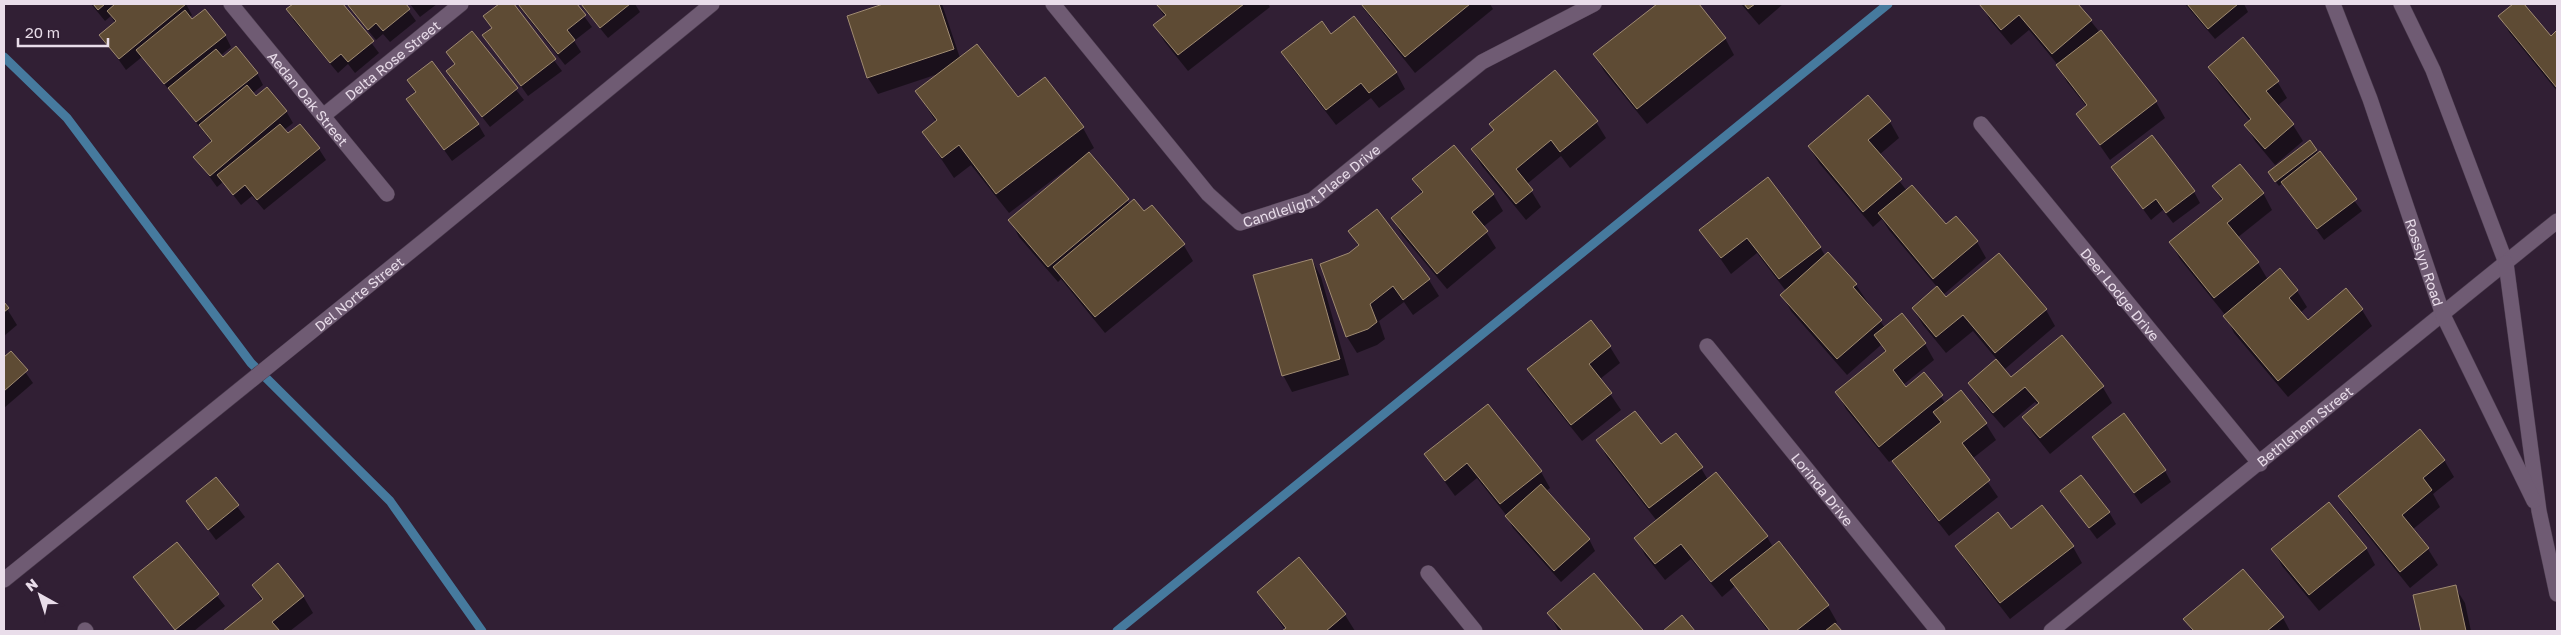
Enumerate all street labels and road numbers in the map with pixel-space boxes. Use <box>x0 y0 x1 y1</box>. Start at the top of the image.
street label: Delta Rose Street <box>341 16 443 104</box>
street label: Aedan Oak Street <box>265 48 352 149</box>
street label: Candlelight Place Drive <box>1240 140 1383 230</box>
street label: Rosslyn Road <box>2402 216 2448 308</box>
street label: Deer Lodge Drive <box>2078 244 2164 344</box>
street label: Del Norte Street <box>311 252 407 334</box>
street label: Bethlehem Street <box>2253 382 2356 470</box>
street label: Lorinda Drive <box>1788 449 1857 529</box>

